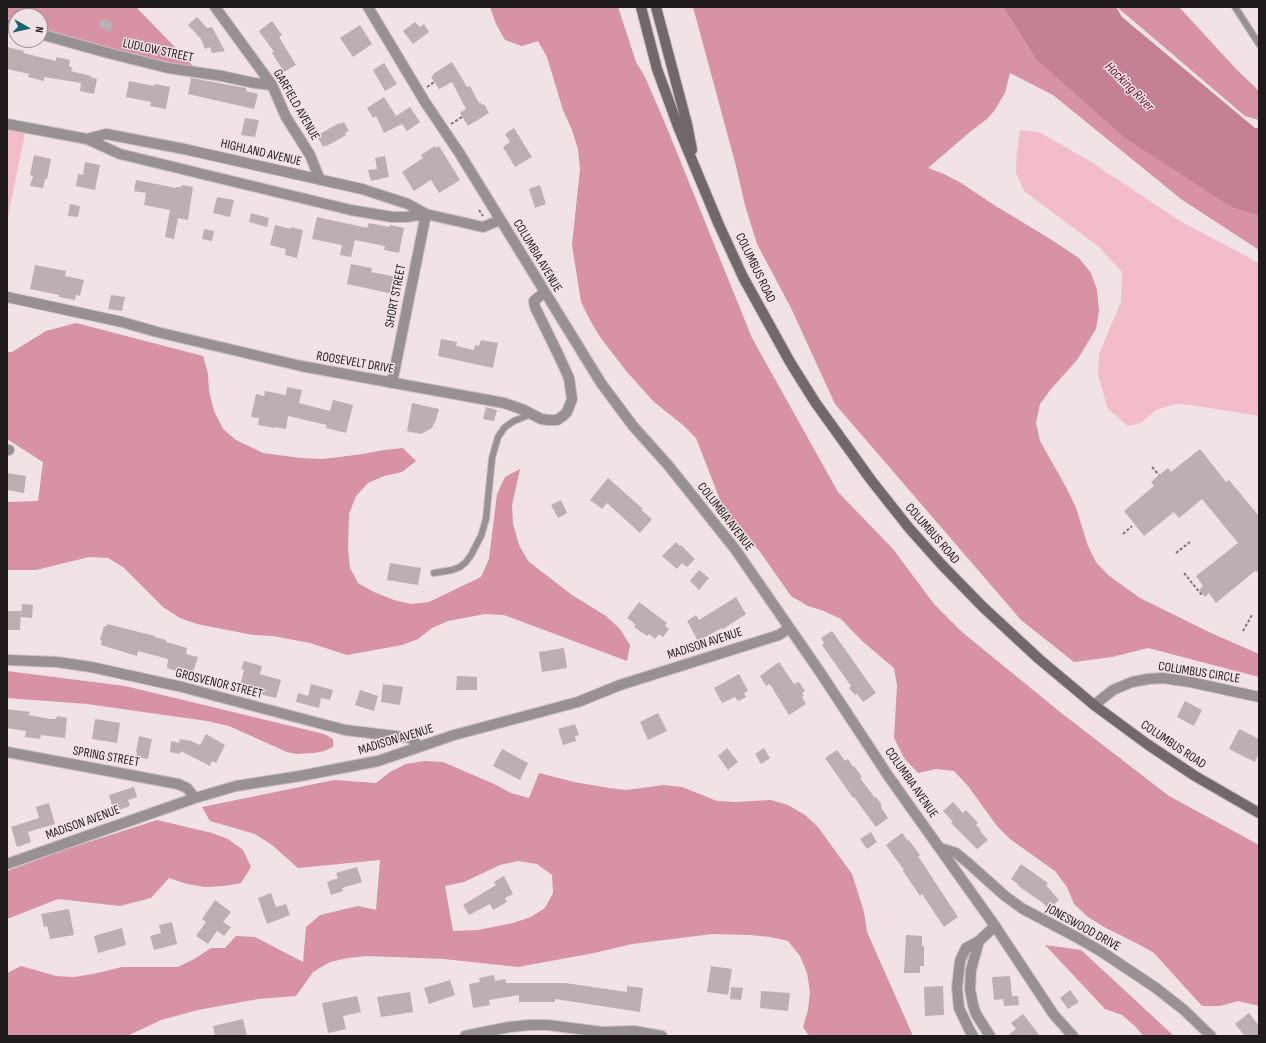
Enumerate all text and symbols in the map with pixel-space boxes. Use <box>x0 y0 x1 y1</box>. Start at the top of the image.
north arrow <box>8 8 48 48</box>
text: N <box>33 26 46 33</box>
street label: LUDLOW STREET <box>121 36 195 66</box>
water label: Hocking River <box>1101 59 1157 115</box>
street label: GARFIELD AVENUE <box>269 67 323 143</box>
street label: HIGHLAND AVENUE <box>219 136 303 170</box>
street label: COLUMBIA AVENUE <box>509 217 565 295</box>
street label: COLUMBUS ROAD <box>731 231 779 305</box>
street label: SHORT STREET <box>382 263 410 329</box>
street label: ROOSEVELT DRIVE <box>315 349 395 377</box>
street label: COLUMBIA AVENUE <box>694 480 756 554</box>
street label: COLUMBUS ROAD <box>901 500 963 568</box>
street label: MADISON AVENUE <box>666 625 744 663</box>
street label: COLUMBUS CIRCLE <box>1157 659 1241 687</box>
street label: GROSVENOR STREET <box>174 666 264 702</box>
street label: COLUMBUS ROAD <box>1137 717 1209 773</box>
street label: MADISON AVENUE <box>357 721 435 759</box>
street label: SPRING STREET <box>71 743 141 771</box>
street label: COLUMBIA AVENUE <box>881 745 941 821</box>
street label: MADISON AVENUE <box>44 802 122 844</box>
street label: JONESWOOD DRIVE <box>1043 901 1123 955</box>

